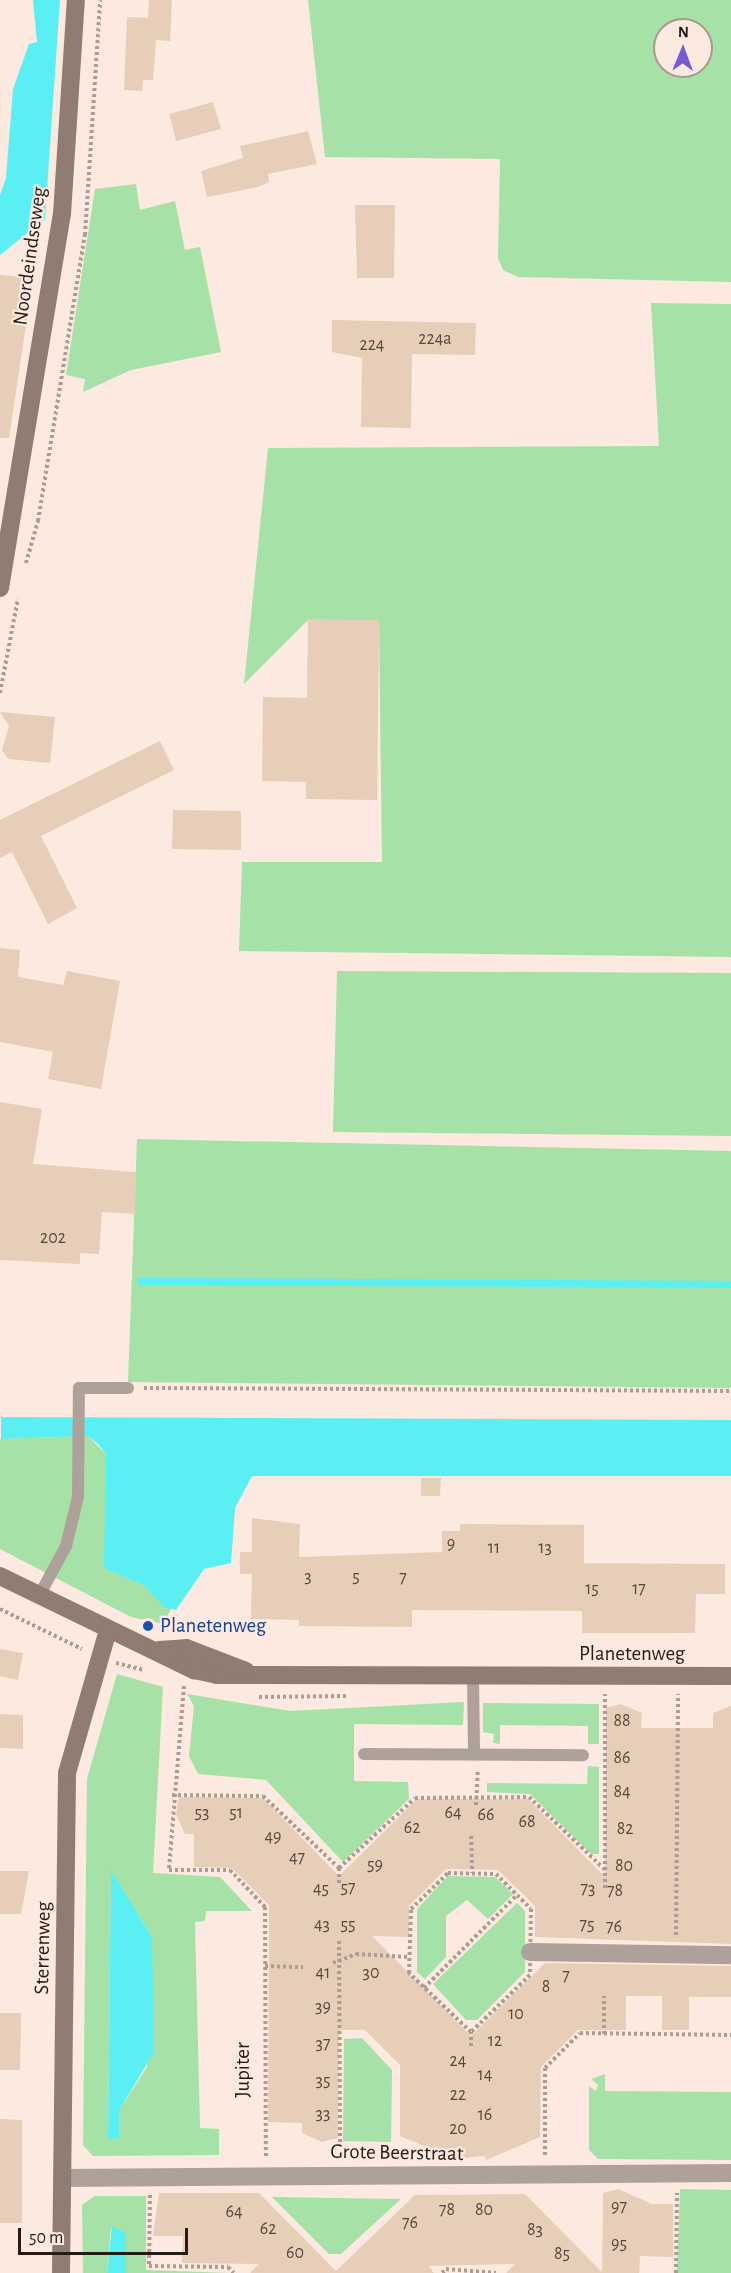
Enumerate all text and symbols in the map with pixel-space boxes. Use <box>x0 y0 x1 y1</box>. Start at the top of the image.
north arrow <box>653 18 713 78</box>
text: N <box>678 24 689 40</box>
street label: Noordeindseweg <box>8 185 52 327</box>
house number: 224a <box>418 328 452 350</box>
house number: 224 <box>359 334 385 356</box>
house number: 202 <box>40 1227 66 1249</box>
house number: 9 <box>447 1533 455 1555</box>
house number: 11 <box>488 1537 500 1559</box>
house number: 13 <box>538 1537 552 1559</box>
house number: 3 <box>304 1566 312 1588</box>
house number: 5 <box>352 1566 360 1588</box>
house number: 7 <box>399 1567 407 1589</box>
house number: 15 <box>585 1578 599 1600</box>
house number: 17 <box>632 1578 646 1600</box>
place label: Planetenweg <box>160 1613 266 1639</box>
marker: Planetenweg <box>141 1619 155 1633</box>
street label: Planetenweg <box>579 1641 685 1667</box>
house number: 88 <box>613 1710 631 1732</box>
house number: 86 <box>614 1747 630 1769</box>
house number: 84 <box>613 1781 631 1803</box>
house number: 53 <box>195 1802 209 1824</box>
house number: 51 <box>229 1802 243 1824</box>
house number: 64 <box>444 1802 462 1824</box>
house number: 66 <box>478 1804 494 1826</box>
house number: 68 <box>519 1811 535 1833</box>
house number: 62 <box>404 1817 420 1839</box>
house number: 82 <box>617 1818 633 1840</box>
house number: 49 <box>264 1826 282 1848</box>
house number: 47 <box>289 1847 305 1869</box>
house number: 59 <box>367 1854 383 1876</box>
house number: 80 <box>615 1855 633 1877</box>
house number: 57 <box>340 1877 356 1899</box>
house number: 45 <box>313 1878 329 1900</box>
house number: 73 <box>581 1878 595 1900</box>
house number: 78 <box>607 1880 623 1902</box>
street label: Sterrenweg <box>30 1901 56 1995</box>
house number: 43 <box>314 1914 330 1936</box>
house number: 55 <box>340 1914 356 1936</box>
house number: 75 <box>579 1914 595 1936</box>
house number: 76 <box>606 1916 622 1938</box>
house number: 41 <box>316 1962 330 1984</box>
house number: 30 <box>363 1962 379 1984</box>
house number: 7 <box>562 1965 570 1987</box>
house number: 8 <box>542 1976 550 1998</box>
house number: 39 <box>315 1996 331 2018</box>
house number: 10 <box>508 2003 524 2025</box>
house number: 12 <box>488 2030 502 2052</box>
house number: 37 <box>316 2033 330 2055</box>
street label: Jupiter <box>230 2042 256 2098</box>
house number: 24 <box>450 2050 466 2072</box>
house number: 14 <box>478 2064 492 2086</box>
house number: 35 <box>316 2070 330 2092</box>
house number: 22 <box>450 2084 466 2106</box>
house number: 33 <box>316 2103 330 2125</box>
house number: 16 <box>478 2104 492 2126</box>
house number: 20 <box>449 2118 467 2140</box>
street label: Grote Beerstraat <box>330 2139 464 2167</box>
house number: 97 <box>611 2196 627 2218</box>
house number: 78 <box>439 2199 455 2221</box>
house number: 80 <box>475 2199 493 2221</box>
house number: 64 <box>225 2201 243 2223</box>
house number: 76 <box>402 2212 418 2234</box>
scale bar <box>21 2216 190 2254</box>
house number: 62 <box>260 2218 276 2240</box>
house number: 83 <box>527 2219 543 2241</box>
text: 50 m <box>29 2229 63 2247</box>
house number: 95 <box>611 2233 627 2255</box>
house number: 60 <box>286 2242 304 2264</box>
house number: 85 <box>554 2243 570 2265</box>

